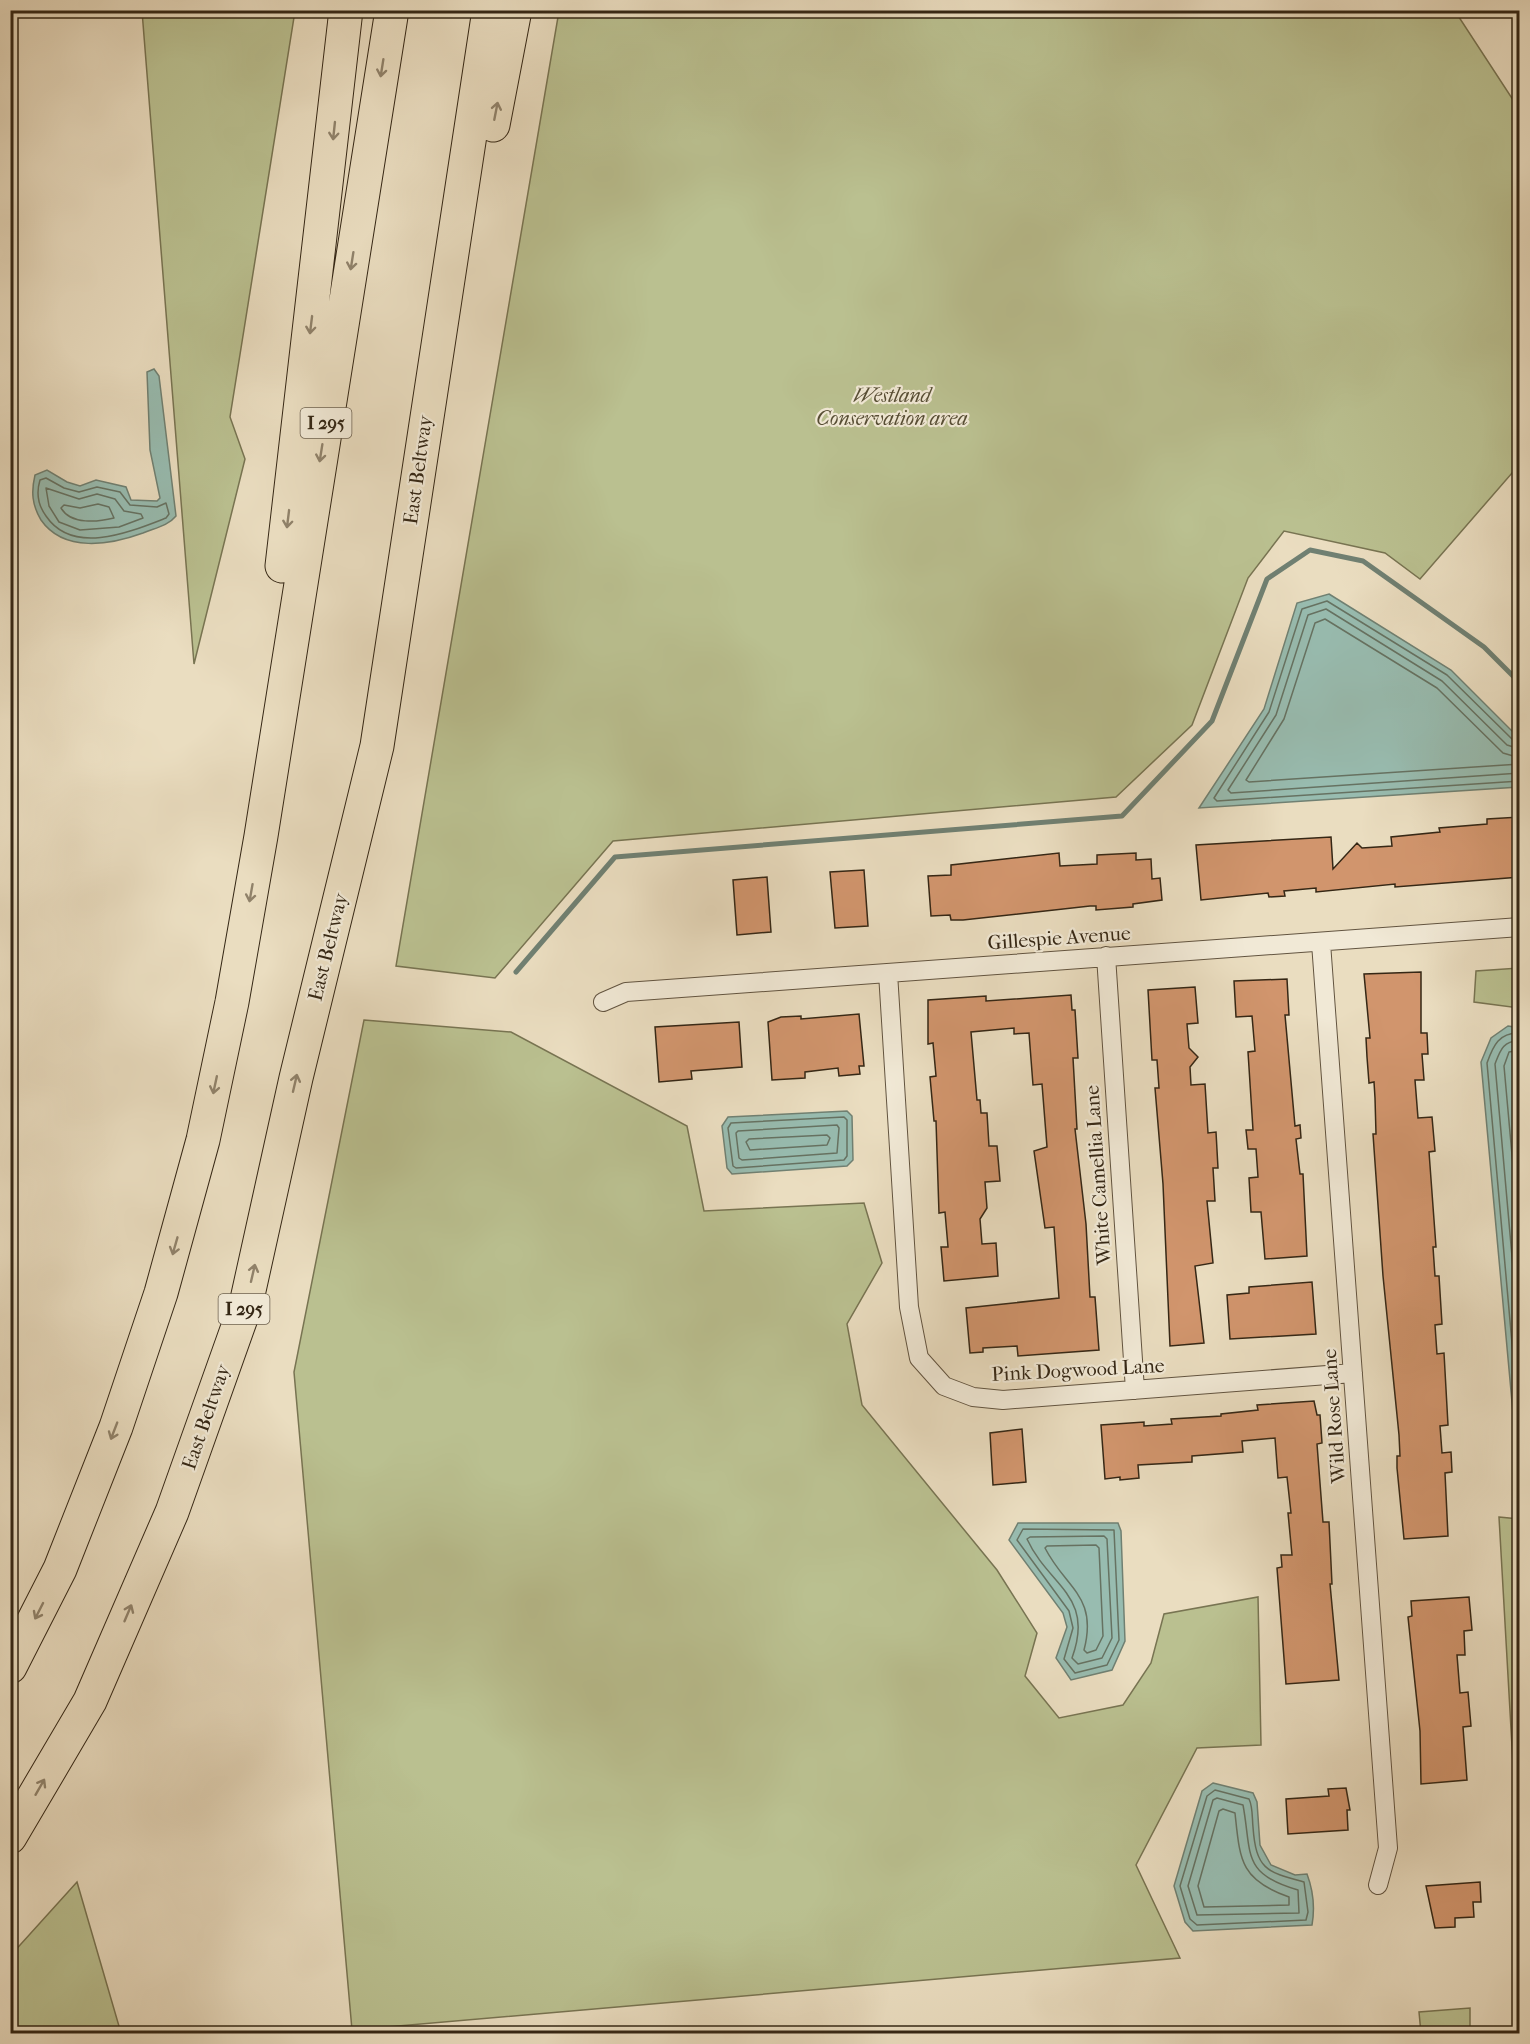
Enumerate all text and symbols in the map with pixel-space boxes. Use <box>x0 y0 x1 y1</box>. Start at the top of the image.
one-way arrow <box>377 58 388 78</box>
one-way arrow <box>490 101 501 121</box>
one-way arrow <box>328 121 339 141</box>
one-way arrow <box>346 250 357 270</box>
one-way arrow <box>305 315 316 334</box>
park label: Westland Conservation area <box>816 384 968 430</box>
road number: I 295 <box>300 408 352 438</box>
street label: East Beltway <box>399 413 437 526</box>
one-way arrow <box>316 443 327 463</box>
one-way arrow <box>282 508 293 528</box>
one-way arrow <box>245 883 256 903</box>
street label: East Beltway <box>304 890 353 1003</box>
street label: Gillespie Avenue <box>987 922 1131 954</box>
one-way arrow <box>290 1073 301 1093</box>
one-way arrow <box>209 1076 221 1095</box>
street label: White Camellia Lane <box>1080 1084 1116 1267</box>
one-way arrow <box>169 1236 180 1255</box>
one-way arrow <box>247 1264 259 1283</box>
road number: I 295 <box>218 1294 270 1324</box>
street label: Wild Rose Lane <box>1318 1348 1350 1485</box>
street label: Pink Dogwood Lane <box>991 1354 1165 1386</box>
street label: East Beltway <box>177 1360 235 1473</box>
one-way arrow <box>108 1421 119 1440</box>
one-way arrow <box>32 1601 44 1619</box>
one-way arrow <box>123 1605 135 1623</box>
one-way arrow <box>34 1779 46 1796</box>

